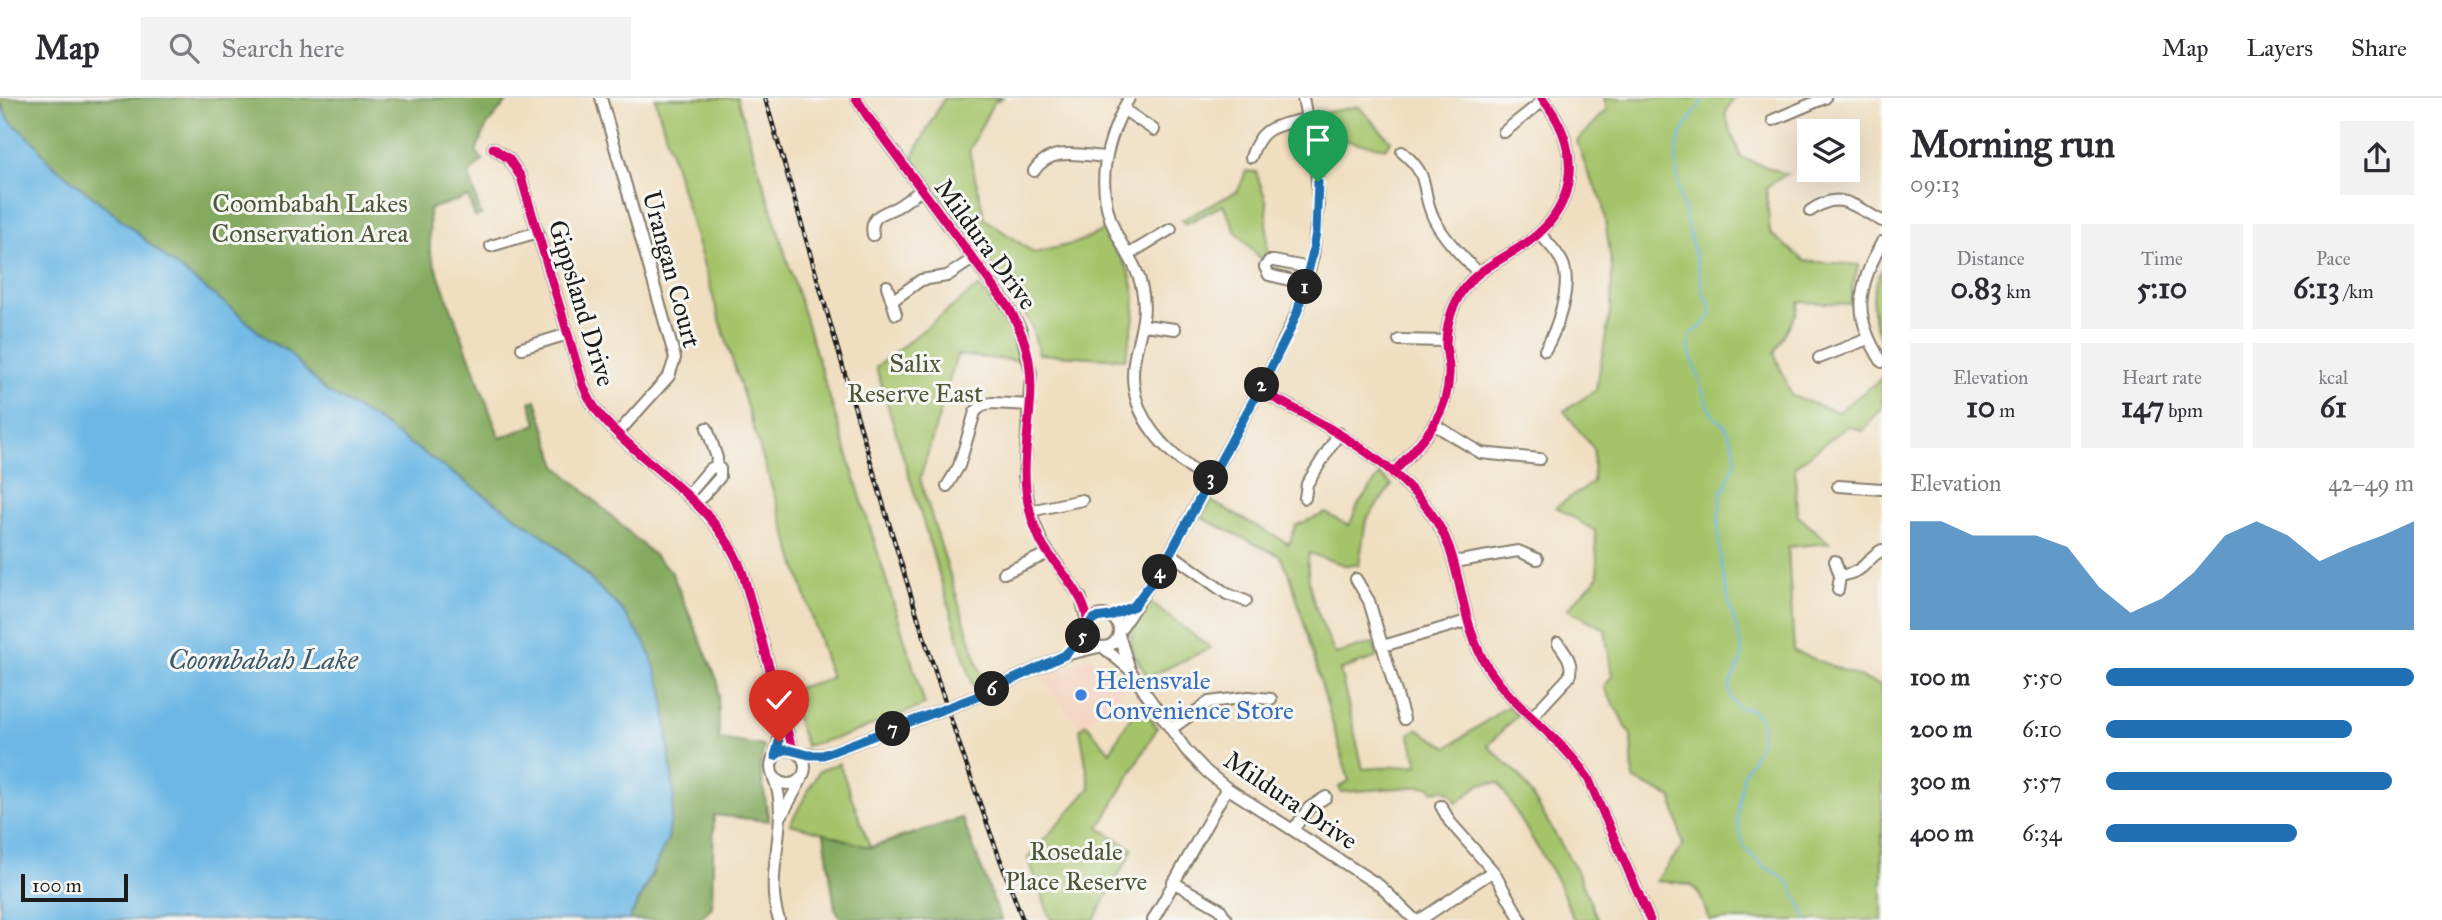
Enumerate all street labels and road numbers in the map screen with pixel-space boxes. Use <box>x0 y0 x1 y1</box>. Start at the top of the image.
street label: Mildura Drive <box>928 172 1044 316</box>
street label: Urangan Court <box>636 187 708 351</box>
street label: Gippsland Drive <box>541 216 623 390</box>
street label: Mildura Drive <box>1218 744 1364 856</box>

